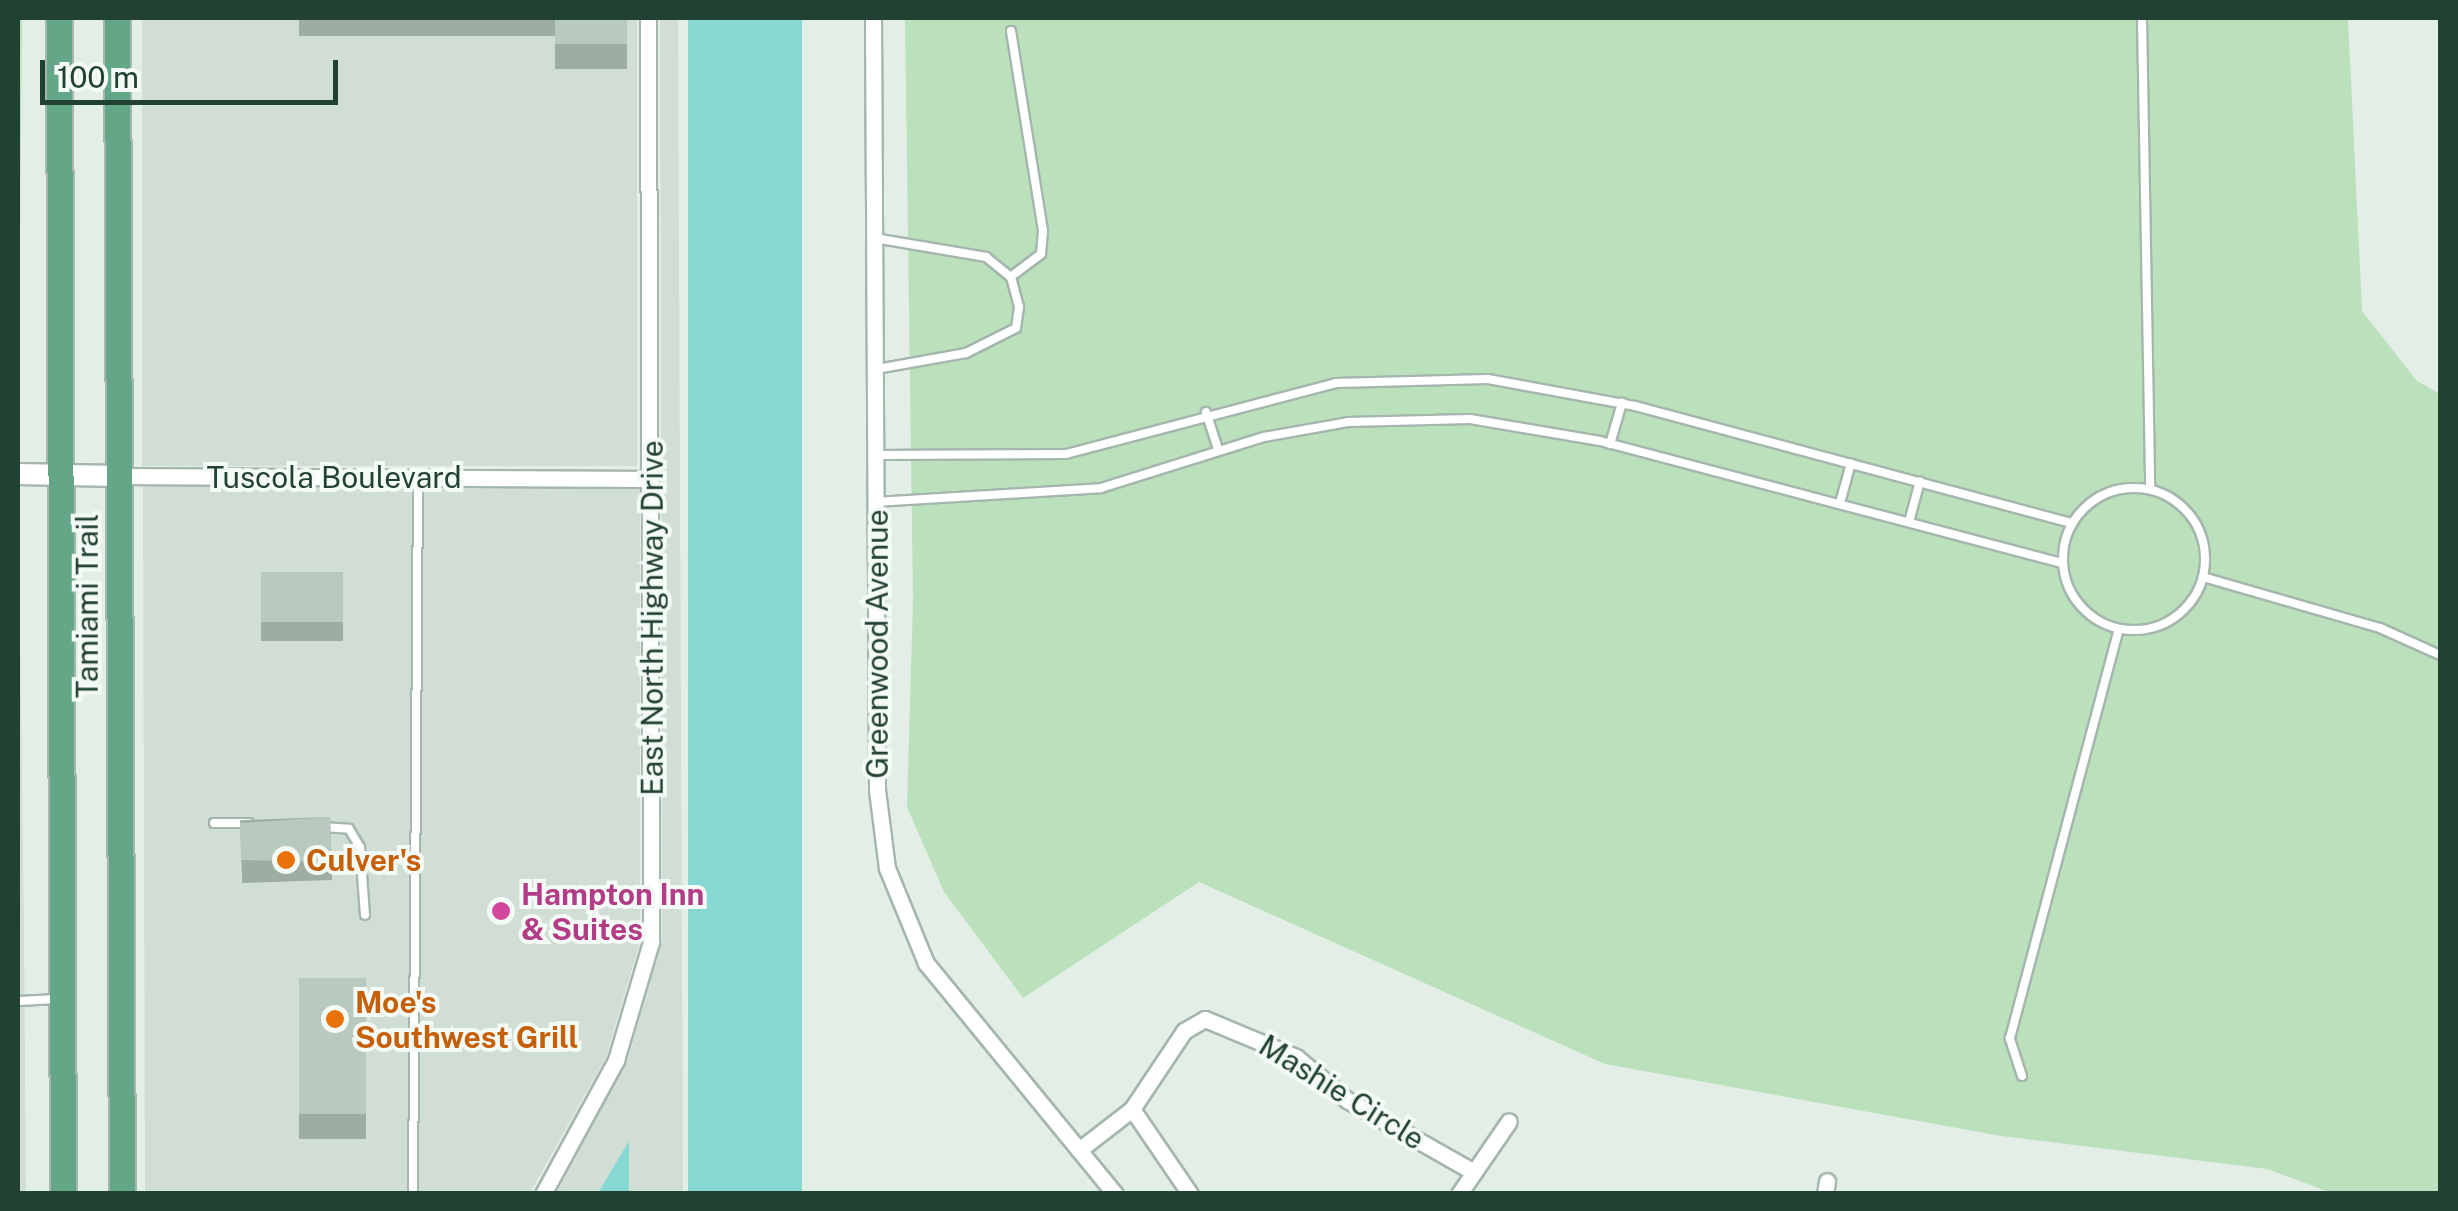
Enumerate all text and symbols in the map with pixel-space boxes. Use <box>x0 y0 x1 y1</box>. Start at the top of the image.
scale bar <box>45 40 342 102</box>
text: 100 m <box>57 59 139 95</box>
street label: East North Highway Drive <box>634 440 670 796</box>
street label: Tuscola Boulevard <box>206 459 462 495</box>
street label: Greenwood Avenue <box>859 509 895 779</box>
street label: Tamiami Trail <box>69 514 105 698</box>
place label: Culver's <box>306 842 421 878</box>
marker: Culver's <box>275 849 297 871</box>
place label: Hampton Inn & Suites <box>521 876 704 946</box>
marker: Hampton Inn & Suites <box>490 900 512 922</box>
place label: Moe's Southwest Grill <box>355 984 578 1054</box>
marker: Moe's Southwest Grill <box>324 1008 346 1030</box>
street label: Mashie Circle <box>1253 1027 1431 1157</box>

